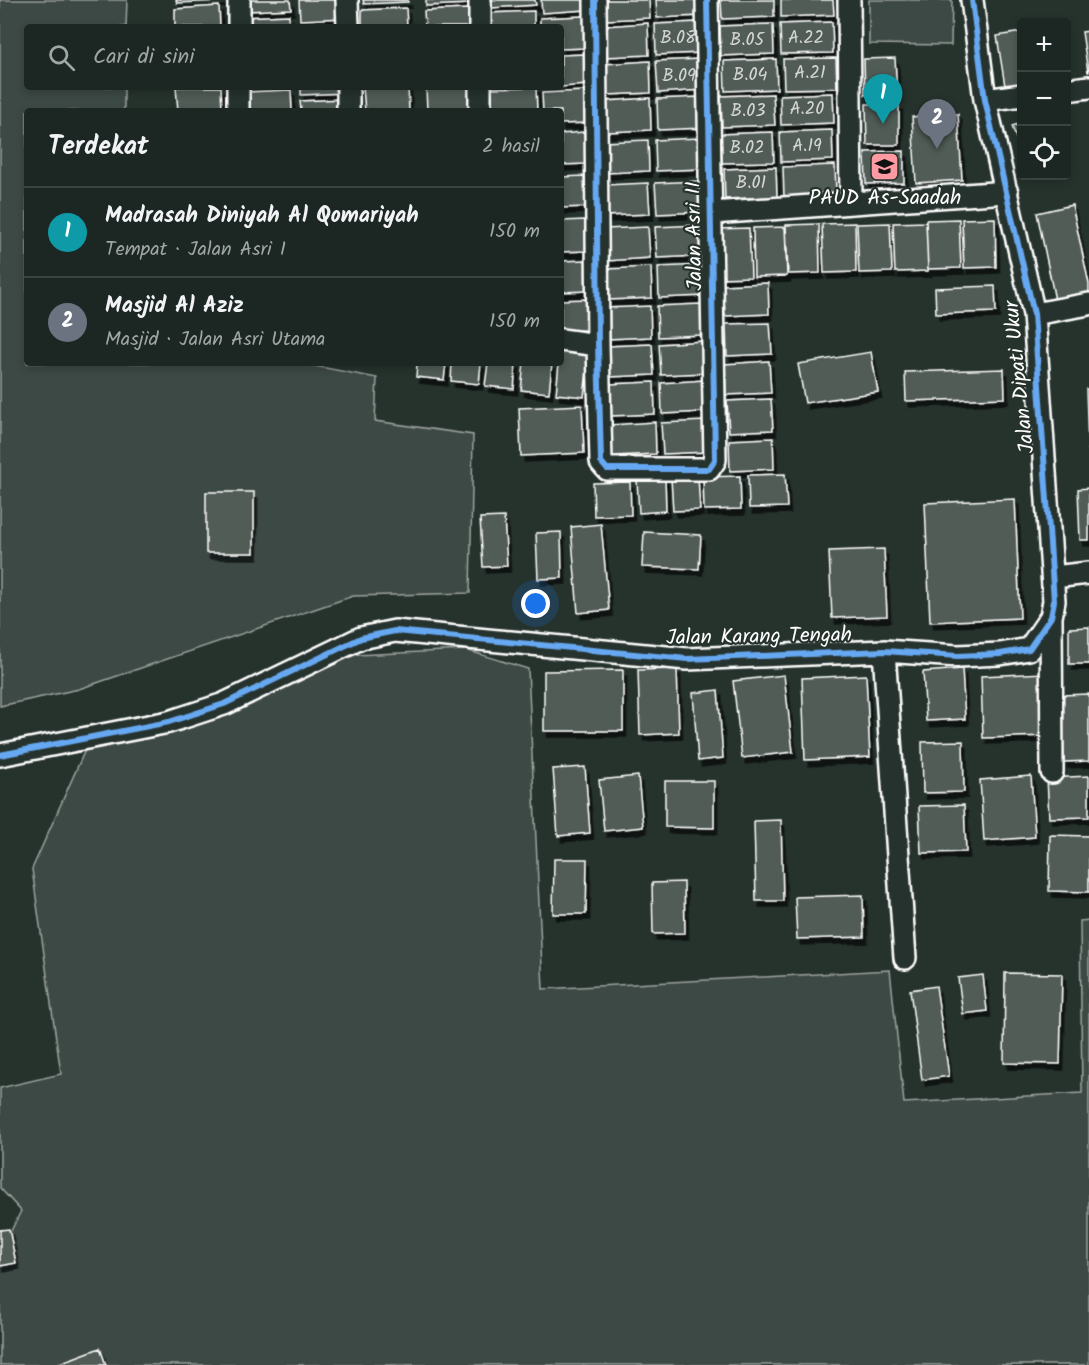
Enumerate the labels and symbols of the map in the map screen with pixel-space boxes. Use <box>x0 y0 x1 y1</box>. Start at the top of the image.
house number: B.08 <box>660 24 696 53</box>
house number: A.22 <box>788 24 824 53</box>
house number: B.05 <box>730 26 766 55</box>
house number: A.21 <box>794 59 826 88</box>
house number: B.04 <box>733 61 767 90</box>
house number: B.09 <box>662 62 696 91</box>
pin: 1 <box>864 74 902 124</box>
house number: A.20 <box>790 95 824 124</box>
house number: B.03 <box>730 97 766 126</box>
pin: 2 <box>918 100 956 149</box>
house number: A.19 <box>792 132 822 161</box>
house number: B.02 <box>729 134 765 163</box>
school or university icon: PAUD As-Saadah <box>869 151 901 183</box>
house number: B.01 <box>736 169 766 198</box>
street label: Jalan Asri II <box>678 181 712 291</box>
place label: PAUD As-Saadah <box>809 182 961 215</box>
street label: Jalan Dipati Ukur <box>995 298 1044 455</box>
your location <box>521 589 550 618</box>
street label: Jalan Karang Tengah <box>666 619 852 655</box>

